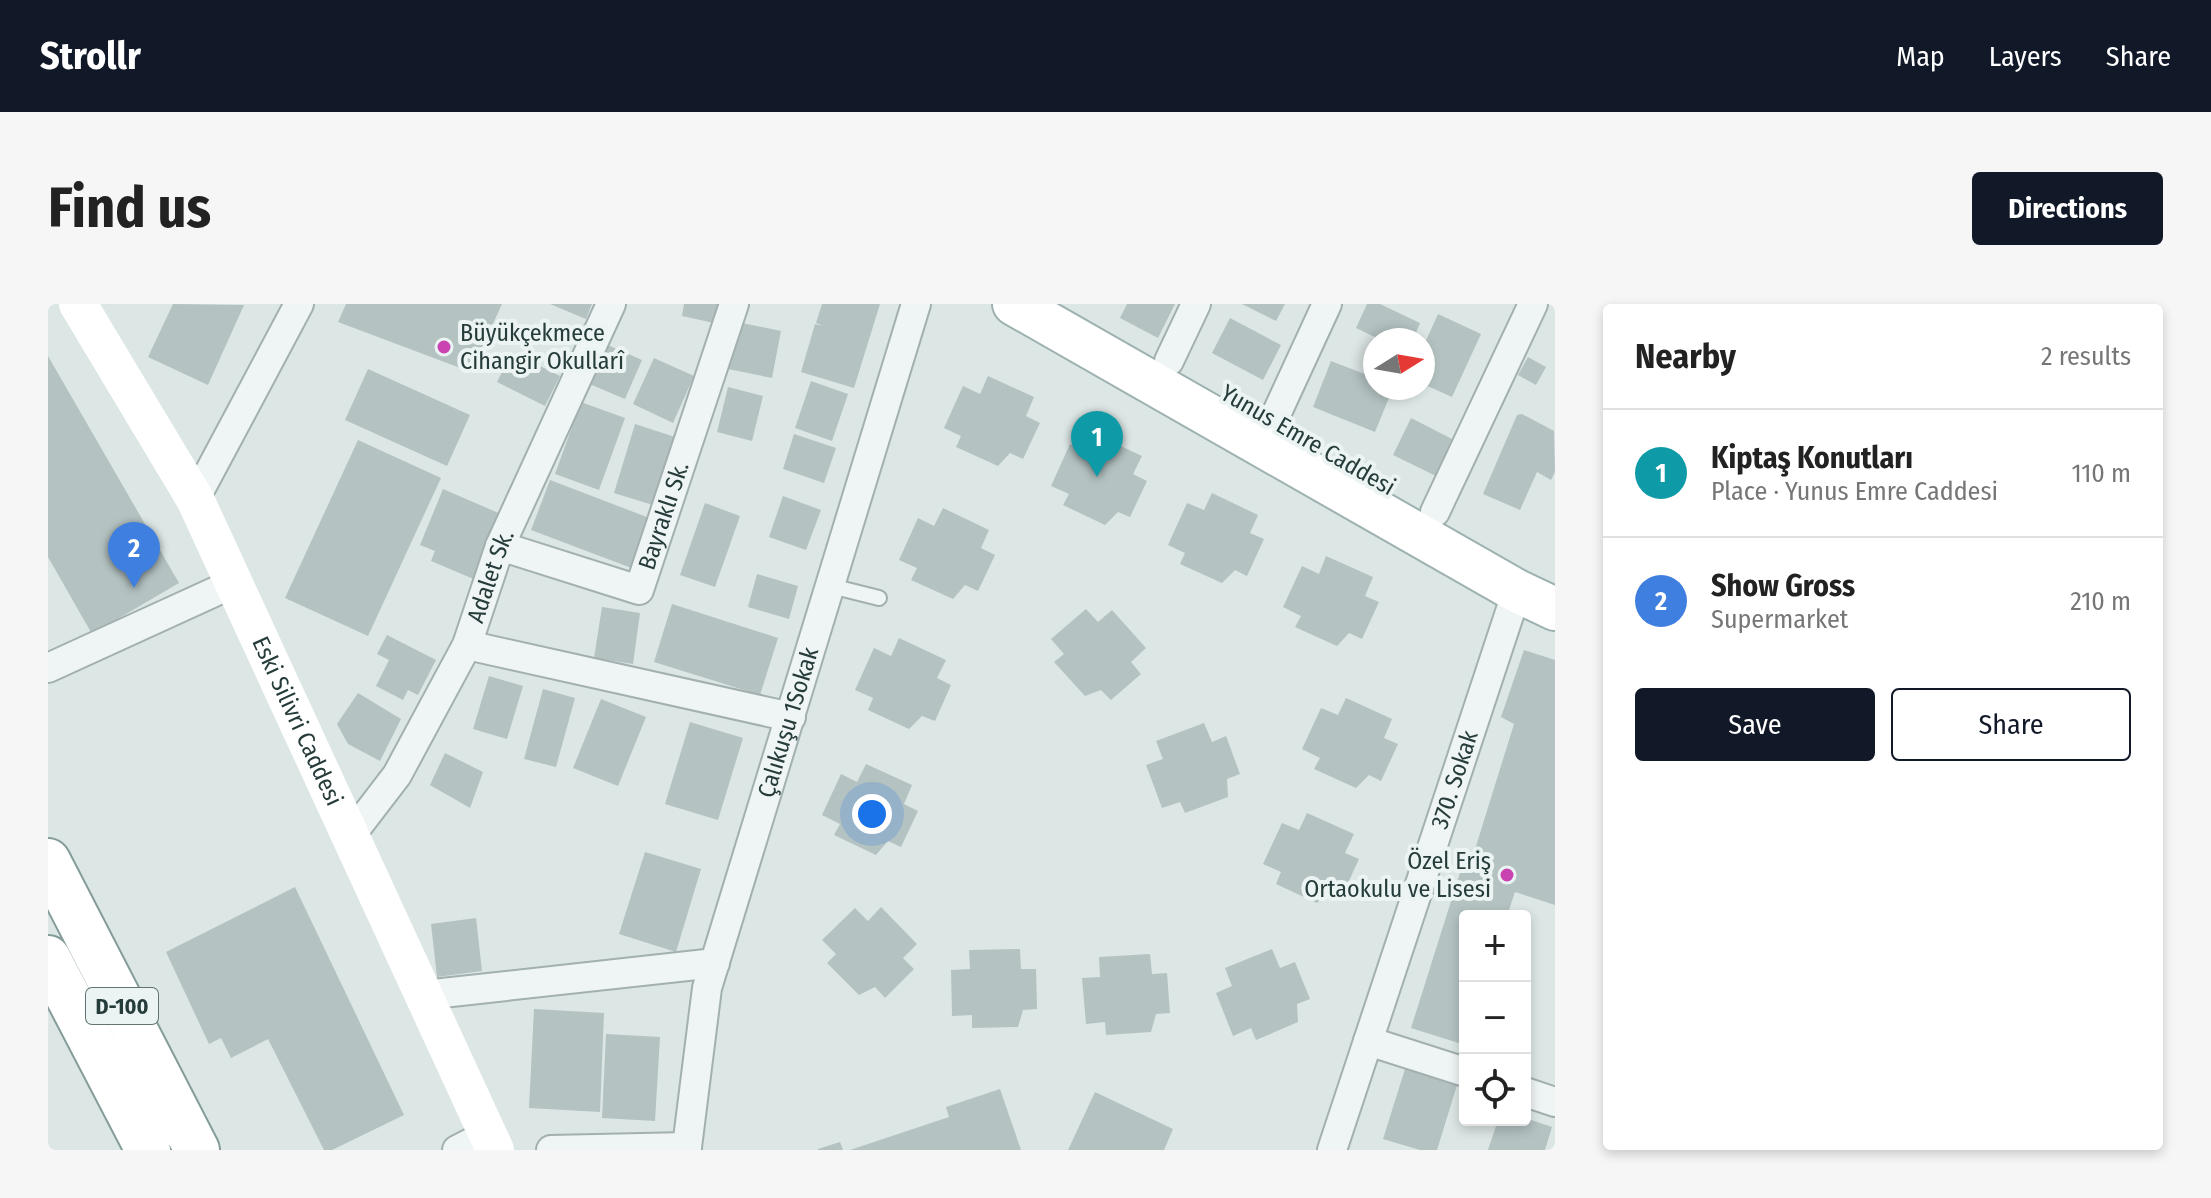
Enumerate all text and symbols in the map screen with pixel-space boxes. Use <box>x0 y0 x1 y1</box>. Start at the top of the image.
text: Strollr <box>40 33 141 79</box>
text: Map <box>1896 40 1945 73</box>
text: Layers <box>1989 40 2062 73</box>
text: Share <box>2106 40 2171 73</box>
button: Directions <box>1972 172 2163 245</box>
text: Find us <box>48 175 211 242</box>
place label: Büyükçekmece Cihangir Okullarî <box>460 319 625 375</box>
north arrow <box>1363 328 1435 400</box>
text: Nearby <box>1635 336 1736 377</box>
marker: Büyükçekmece Cihangir Okullarî <box>435 338 453 356</box>
text: 2 results <box>2041 341 2131 372</box>
street label: Yunus Emre Caddesi <box>1216 379 1400 501</box>
pin: 1 <box>1071 411 1123 477</box>
text: Kiptaş Konutları <box>1711 440 1913 476</box>
street label: Bayraklı Sk. <box>633 458 695 573</box>
text: 1 <box>1656 458 1667 489</box>
text: 110 m <box>2071 458 2131 489</box>
text: Place · Yunus Emre Caddesi <box>1711 476 1998 507</box>
pin: 2 <box>108 522 160 588</box>
street label: Adalet Sk. <box>461 525 520 626</box>
text: Show Gross <box>1711 568 1855 604</box>
text: 2 <box>1655 586 1667 617</box>
text: 210 m <box>2070 586 2131 617</box>
text: Supermarket <box>1711 604 1848 635</box>
street label: Eski Silivri Caddesi <box>246 632 348 810</box>
street label: Çalıkuşu 1Sokak <box>752 643 825 801</box>
button: Save <box>1635 688 1875 761</box>
button: Share <box>1891 688 2131 761</box>
street label: 370. Sokak <box>1425 726 1484 832</box>
your location <box>852 794 892 834</box>
place label: Özel Eriş Ortaokulu ve Lisesi <box>1304 847 1491 903</box>
marker: Özel Eriş Ortaokulu ve Lisesi <box>1498 866 1516 884</box>
map controls <box>1459 910 1531 1126</box>
button: + <box>1459 910 1531 982</box>
button: − <box>1459 982 1531 1054</box>
road number: D-100 <box>86 988 158 1024</box>
button: locate <box>1459 1054 1531 1126</box>

